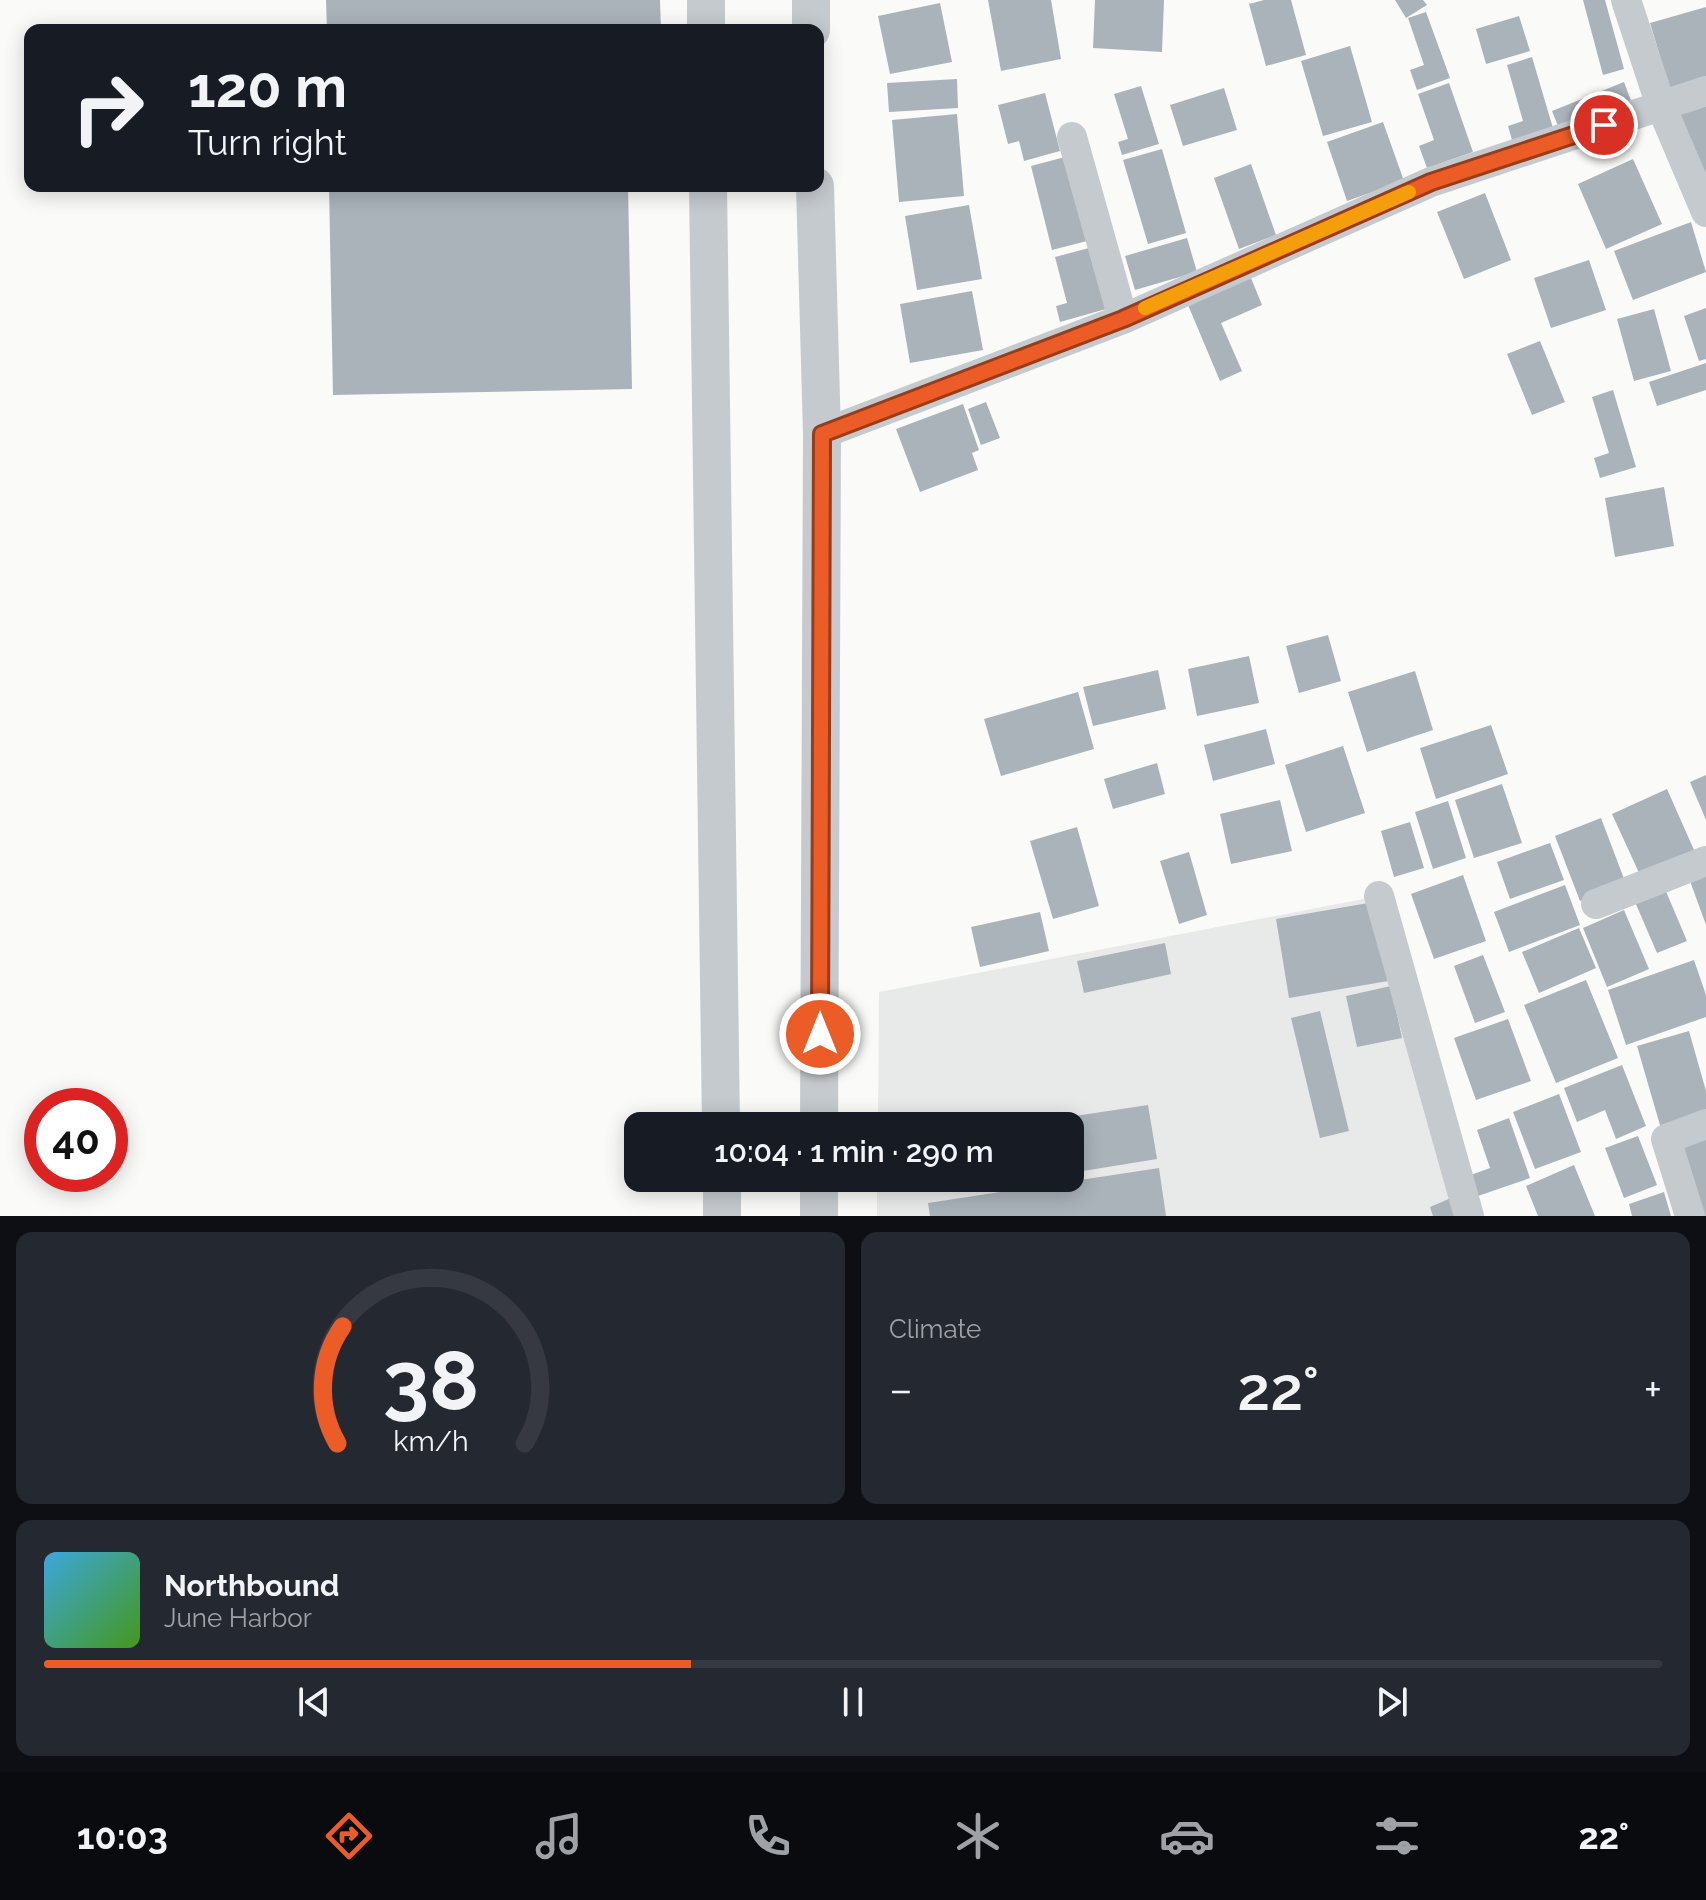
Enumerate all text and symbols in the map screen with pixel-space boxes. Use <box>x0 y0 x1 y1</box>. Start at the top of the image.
text: 120 m <box>188 54 347 120</box>
icon: right <box>56 56 160 160</box>
pin <box>1570 91 1638 159</box>
icon: arrive <box>1582 103 1626 147</box>
text: Turn right <box>188 121 347 163</box>
position arrow <box>778 992 862 1076</box>
speed limit sign: 40 <box>24 1088 128 1192</box>
text: 10:04 · 1 min · 290 m <box>714 1134 994 1169</box>
text: Climate <box>889 1314 981 1344</box>
text: 38 <box>382 1332 479 1429</box>
text: 22° <box>1237 1354 1319 1424</box>
text: − <box>889 1364 913 1415</box>
text: + <box>1644 1364 1662 1415</box>
text: km/h <box>393 1424 468 1458</box>
text: Northbound <box>164 1568 339 1603</box>
text: June Harbor <box>164 1603 312 1633</box>
icon: previous <box>292 1680 336 1724</box>
icon: pause <box>831 1680 875 1724</box>
icon: next <box>1370 1680 1414 1724</box>
icon: directions <box>321 1808 377 1864</box>
icon: music <box>531 1808 587 1864</box>
icon: phone <box>740 1808 796 1864</box>
icon: climate <box>950 1808 1006 1864</box>
icon: car <box>1159 1808 1215 1864</box>
icon: filters <box>1369 1808 1425 1864</box>
text: 10:03 <box>77 1815 168 1857</box>
text: 22° <box>1578 1815 1629 1857</box>

